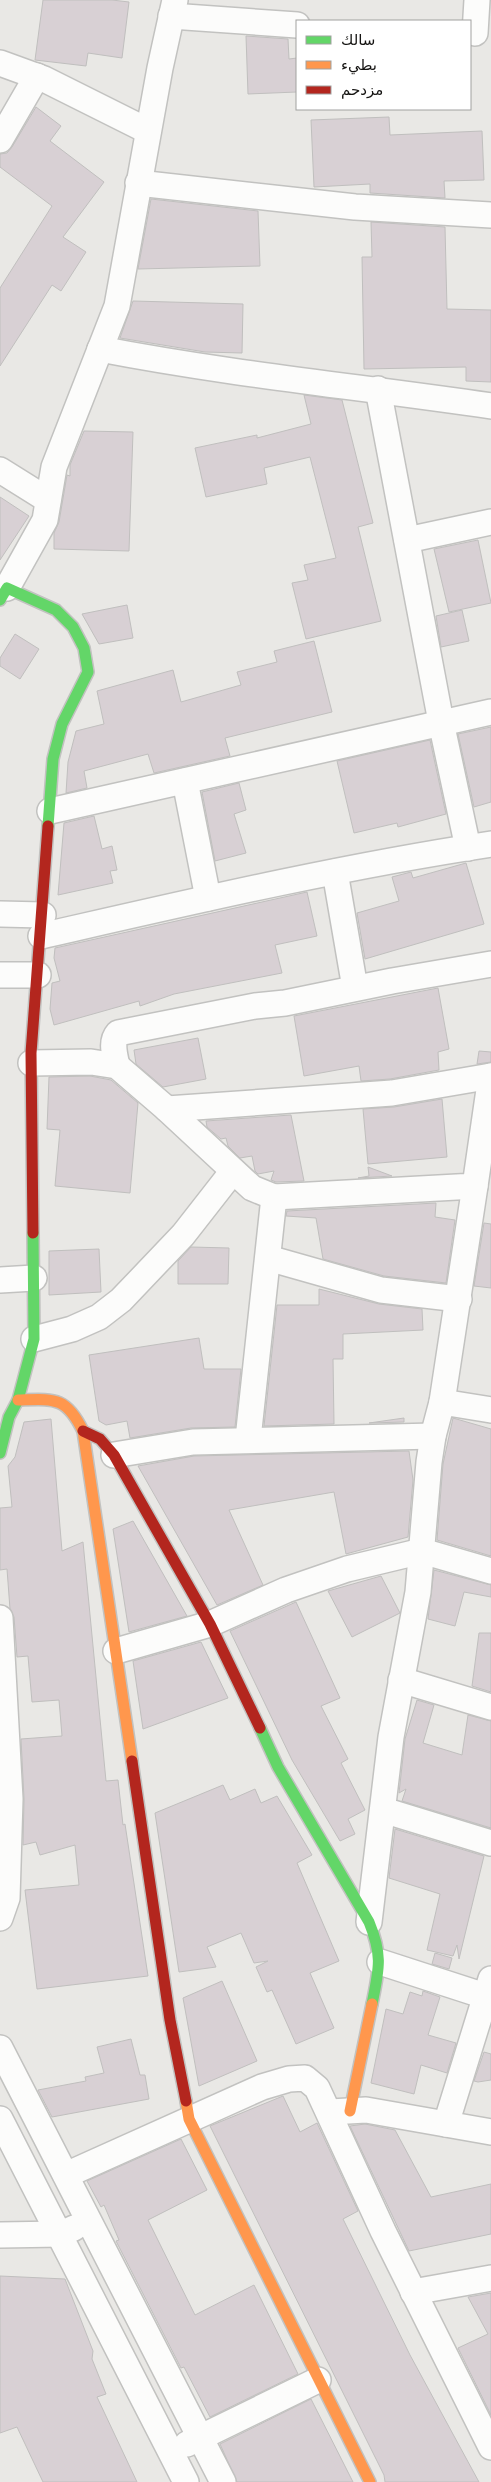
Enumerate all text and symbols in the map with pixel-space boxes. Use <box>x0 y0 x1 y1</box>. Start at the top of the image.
legend <box>296 20 471 110</box>
text: سالك <box>341 31 375 49</box>
text: بطيء <box>341 56 377 75</box>
text: مزدحم <box>341 81 383 99</box>

